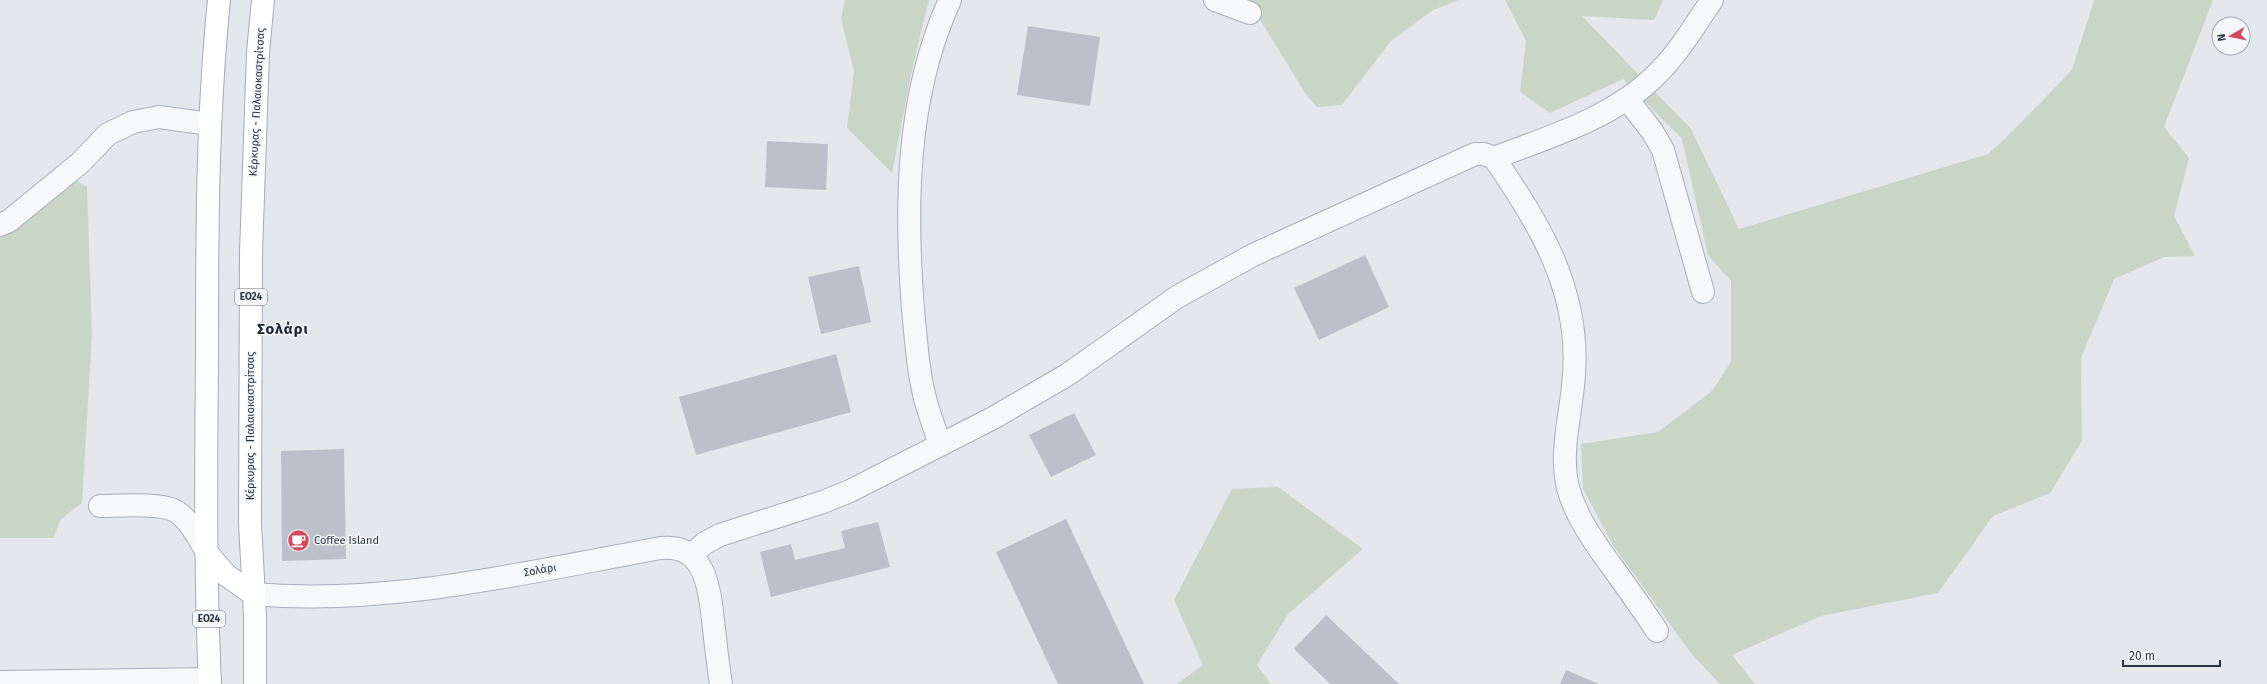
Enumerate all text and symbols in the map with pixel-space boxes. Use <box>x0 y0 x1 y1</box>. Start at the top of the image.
north arrow <box>2211 16 2251 56</box>
street label: Κέρκυρας - Παλαιοκαστρίτσας <box>247 27 267 177</box>
text: N <box>2215 33 2229 42</box>
road number: ΕΟ24 <box>235 289 267 305</box>
district label: Σολάρι <box>257 320 309 338</box>
street label: Κέρκυρας - Παλαιοκαστρίτσας <box>244 352 257 500</box>
cafe icon: Coffee Island <box>286 527 312 553</box>
place label: Coffee Island <box>314 534 379 547</box>
street label: Σολάρι <box>523 561 557 579</box>
road number: ΕΟ24 <box>193 611 225 627</box>
scale bar <box>2123 642 2220 668</box>
text: 20 m <box>2129 649 2155 663</box>

